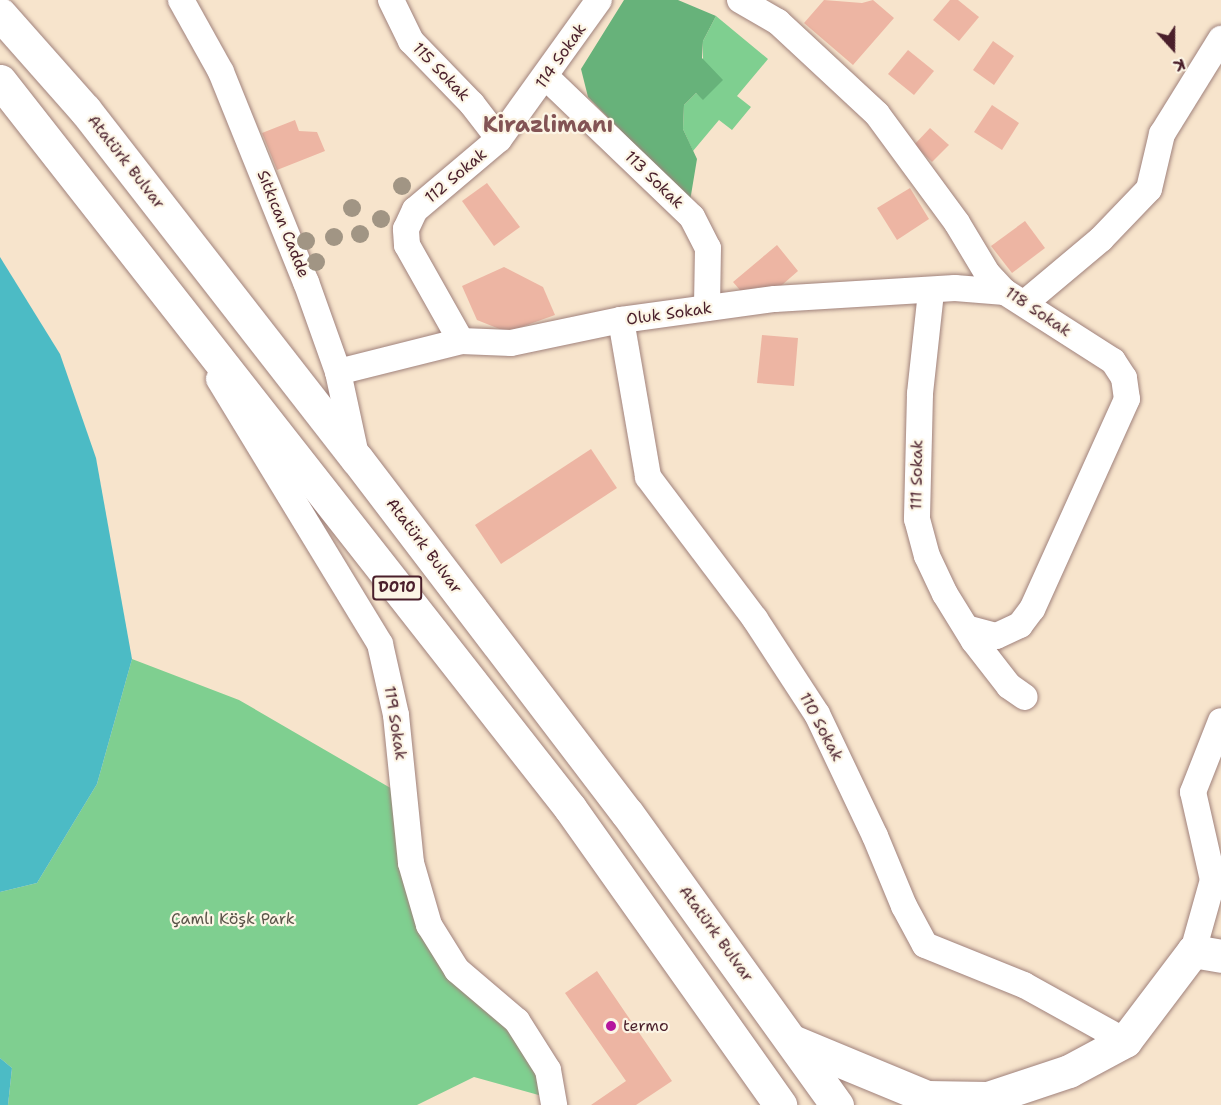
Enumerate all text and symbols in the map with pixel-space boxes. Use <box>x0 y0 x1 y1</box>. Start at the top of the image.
north arrow <box>1143 18 1203 78</box>
street label: 114 Sokak <box>532 20 590 92</box>
street label: 115 Sokak <box>408 39 474 105</box>
text: K <box>1171 54 1188 77</box>
street label: Atatürk Bulvar <box>83 111 169 213</box>
district label: Kirazlimanı <box>483 112 613 138</box>
street label: 112 Sokak <box>421 145 491 207</box>
street label: 113 Sokak <box>620 147 688 213</box>
street label: Sıtkıcan Cadde <box>253 167 313 281</box>
street label: 118 Sokak <box>1001 283 1075 341</box>
street label: Oluk Sokak <box>625 299 713 329</box>
street label: 111 Sokak <box>907 440 927 510</box>
street label: Atatürk Bulvar <box>382 495 466 597</box>
road number: D010 <box>372 576 422 600</box>
street label: 119 Sokak <box>380 684 410 762</box>
street label: 110 Sokak <box>795 689 847 765</box>
street label: Atatürk Bulvar <box>675 882 757 986</box>
park label: Çamlı Köşk Park <box>171 909 295 929</box>
place label: termo <box>623 1016 669 1036</box>
marker: termo <box>604 1019 618 1033</box>

